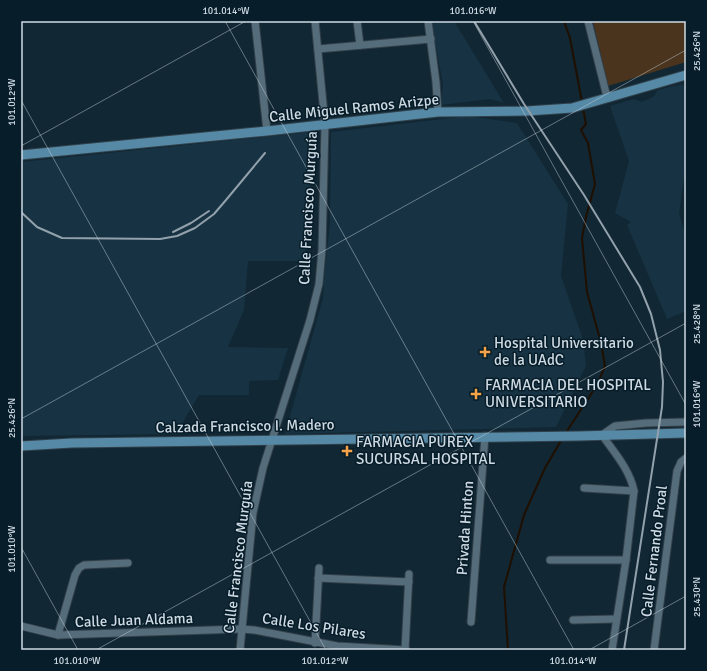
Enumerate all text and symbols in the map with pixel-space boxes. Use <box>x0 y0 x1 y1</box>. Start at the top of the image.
text: 101.014°W <box>202 5 250 17</box>
text: 101.016°W <box>449 5 497 17</box>
text: 25.426°N <box>691 31 703 71</box>
text: 101.012°W <box>6 78 18 126</box>
street label: Calle Miguel Ramos Arizpe <box>268 90 440 126</box>
street label: Calle Francisco Murguía <box>295 131 321 285</box>
text: 25.428°N <box>691 304 703 344</box>
place label: Hospital Universitario de la UAdC <box>494 334 634 369</box>
marker: Hospital Universitario de la UAdC <box>479 346 491 358</box>
place label: FARMACIA DEL HOSPITAL UNIVERSITARIO <box>485 376 651 411</box>
text: 101.016°W <box>691 380 703 428</box>
marker: FARMACIA DEL HOSPITAL UNIVERSITARIO <box>470 388 482 400</box>
text: 25.426°N <box>6 398 18 438</box>
street label: Calzada Francisco I. Madero <box>155 415 335 437</box>
place label: FARMACIA PUREX SUCURSAL HOSPITAL <box>356 433 496 468</box>
marker: FARMACIA PUREX SUCURSAL HOSPITAL <box>341 445 353 457</box>
street label: Calle Francisco Murguía <box>220 480 256 634</box>
street label: Privada Hinton <box>453 480 477 576</box>
street label: Calle Fernando Proal <box>637 484 671 618</box>
text: 101.010°W <box>6 525 18 573</box>
text: 25.430°N <box>691 577 703 617</box>
street label: Calle Juan Aldama <box>75 609 193 631</box>
street label: Calle Los Pilares <box>261 609 368 643</box>
text: 101.010°W <box>53 655 101 667</box>
text: 101.012°W <box>301 655 349 667</box>
text: 101.014°W <box>549 655 597 667</box>

